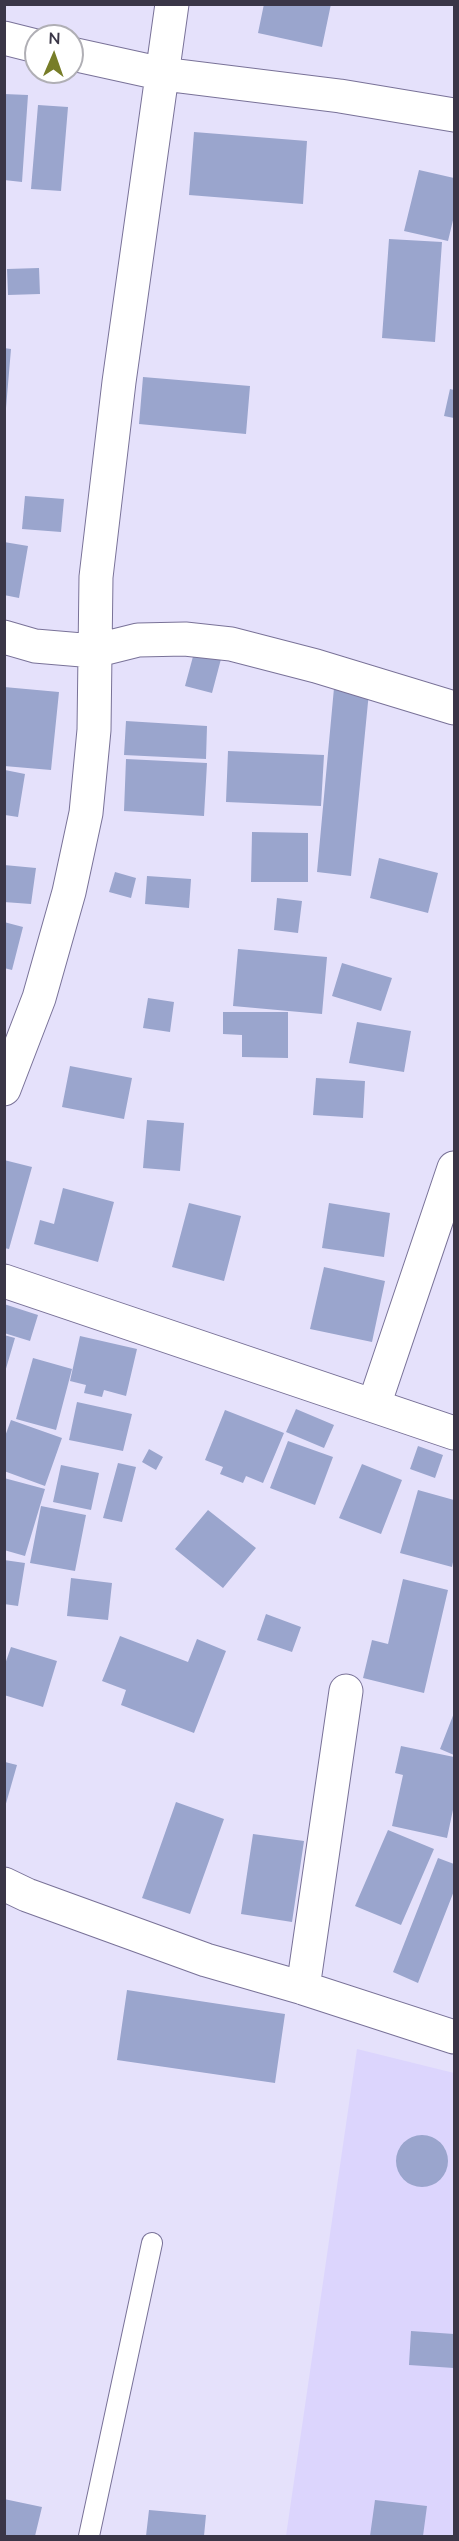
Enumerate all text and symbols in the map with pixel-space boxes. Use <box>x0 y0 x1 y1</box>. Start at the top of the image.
north arrow <box>24 24 84 84</box>
text: N <box>48 28 61 48</box>

